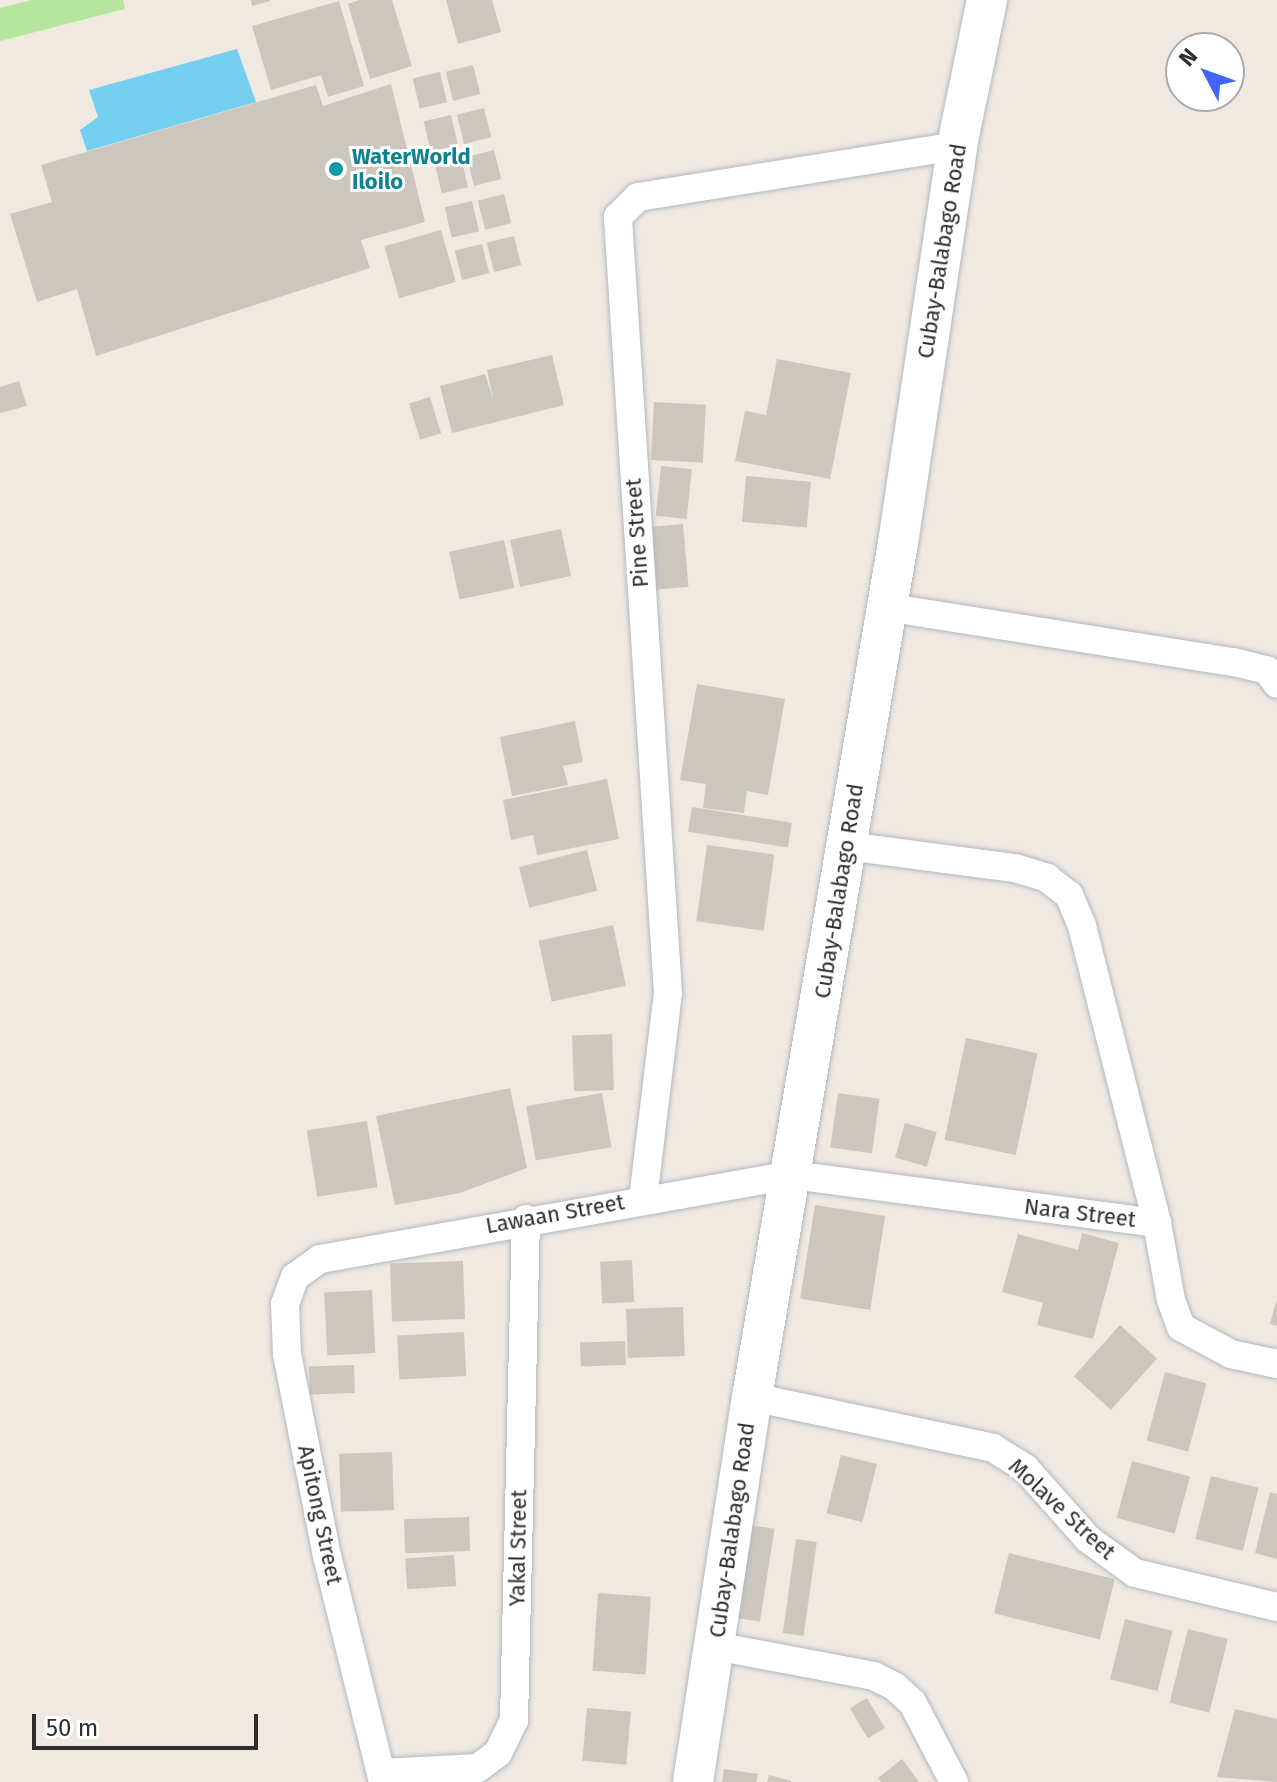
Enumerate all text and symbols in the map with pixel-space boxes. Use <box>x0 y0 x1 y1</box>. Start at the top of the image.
north arrow <box>1165 32 1245 112</box>
text: N <box>1173 43 1203 72</box>
street label: Cubay-Balabago Road <box>912 142 972 360</box>
place label: WaterWorld Iloilo <box>352 143 471 194</box>
marker: WaterWorld Iloilo <box>327 160 345 178</box>
street label: Pine Street <box>620 478 654 588</box>
street label: Cubay-Balabago Road <box>809 782 869 1000</box>
street label: Lawaan Street <box>484 1189 626 1239</box>
street label: Nara Street <box>1023 1193 1137 1233</box>
street label: Cubay-Balabago Road <box>704 1421 760 1639</box>
street label: Apitong Street <box>292 1443 348 1587</box>
street label: Molave Street <box>1003 1453 1121 1565</box>
street label: Yakal Street <box>504 1489 532 1607</box>
scale bar <box>36 1698 262 1748</box>
text: 50 m <box>46 1714 98 1742</box>

